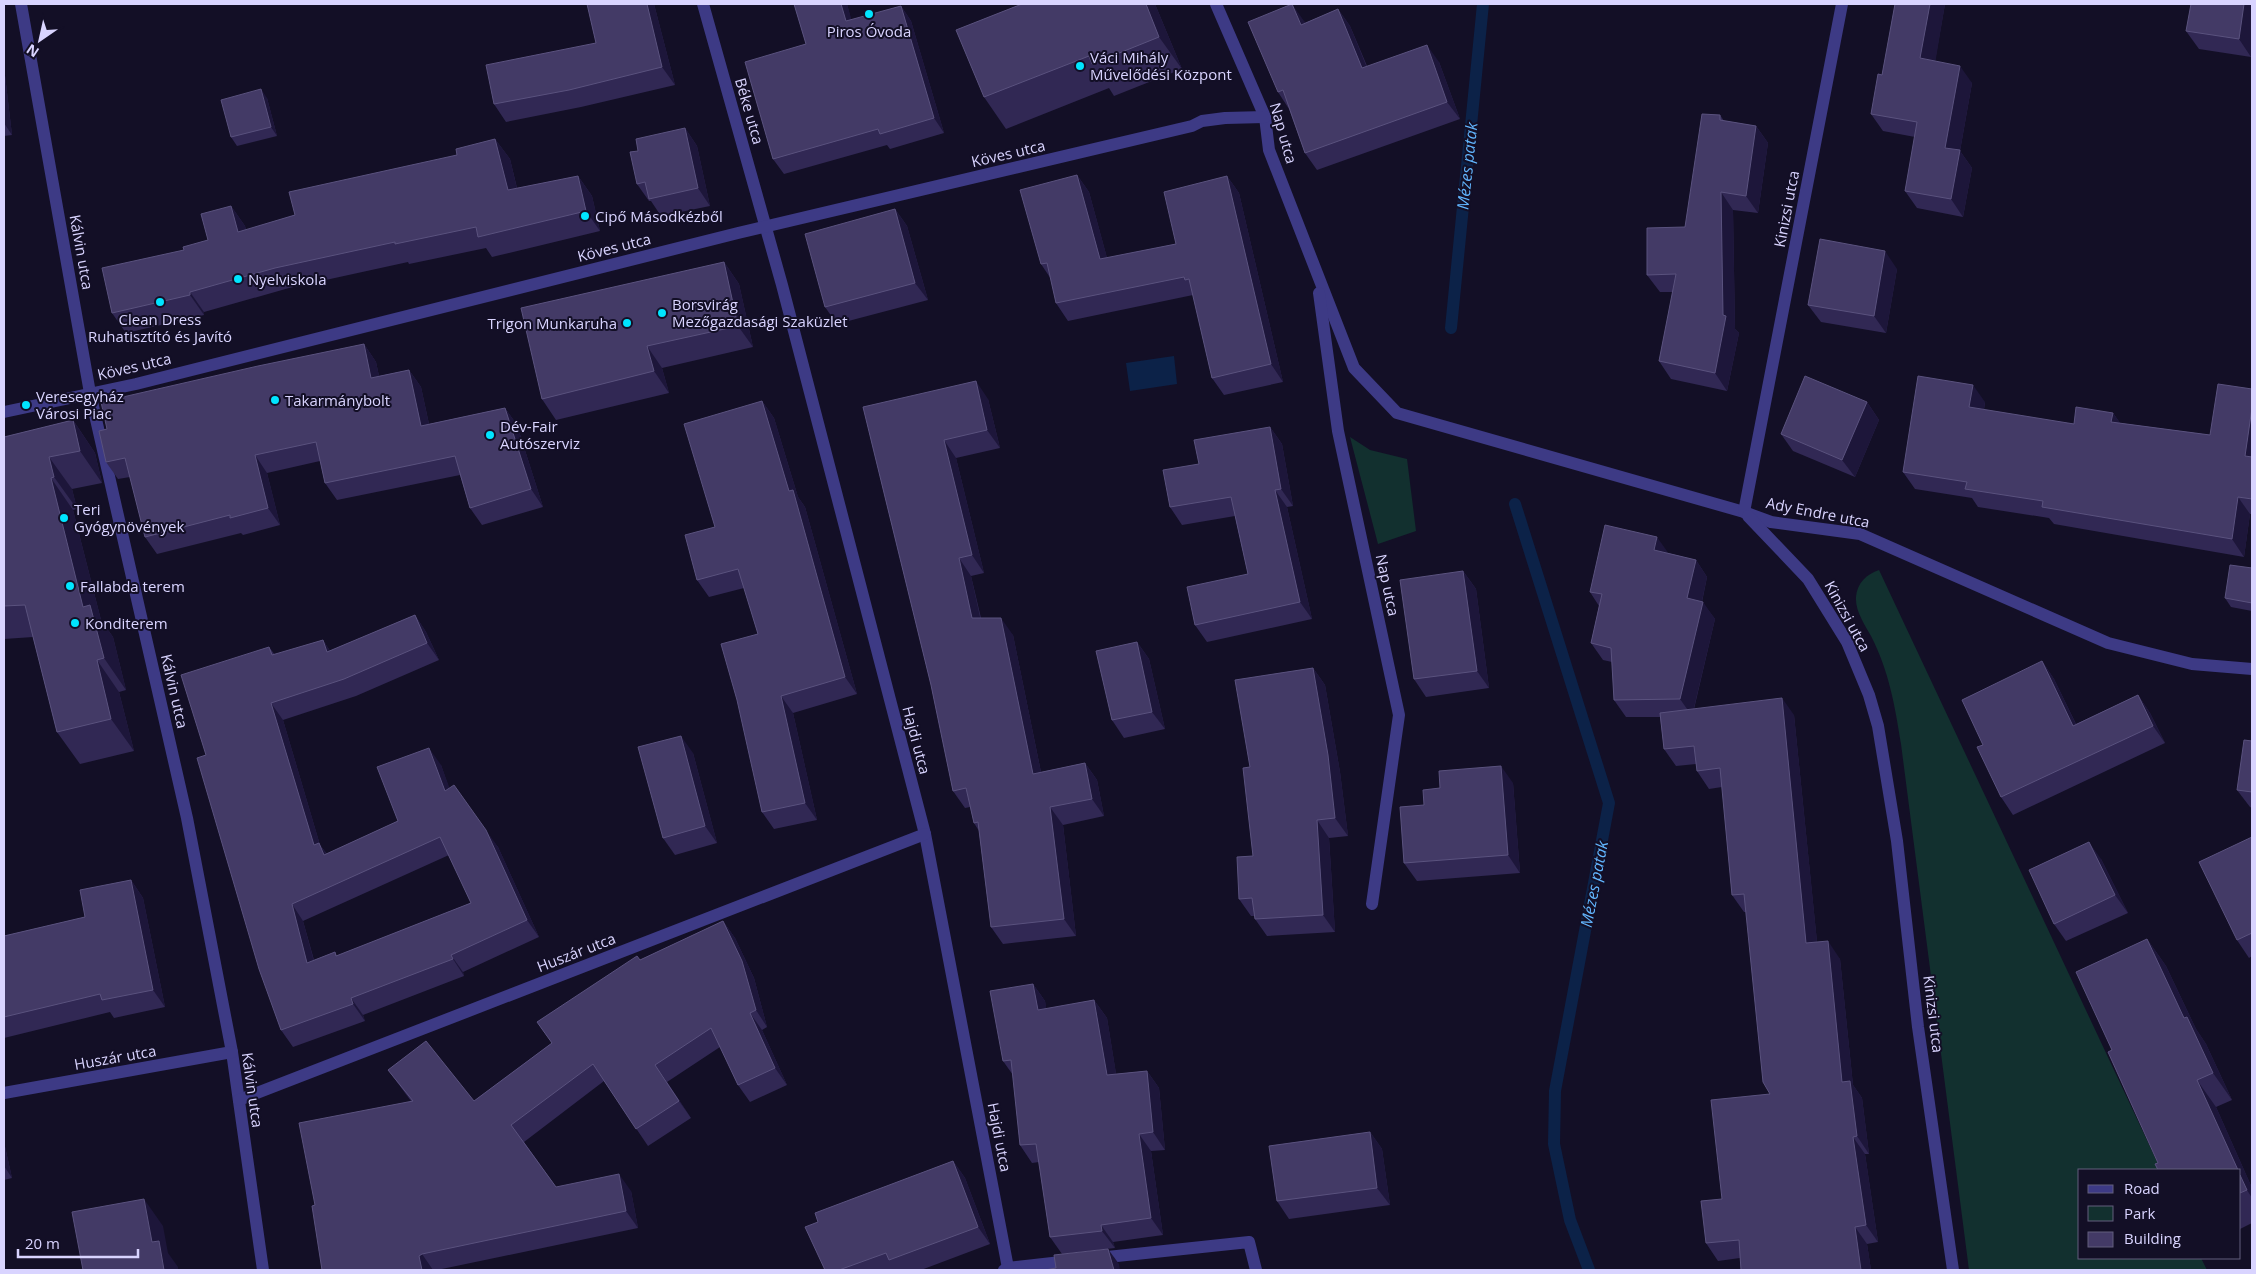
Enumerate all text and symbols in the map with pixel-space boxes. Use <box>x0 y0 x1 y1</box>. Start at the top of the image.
marker: Piros Óvoda <box>863 8 875 20</box>
north arrow <box>15 15 65 65</box>
place label: Piros Óvoda <box>827 21 911 41</box>
text: N <box>22 40 42 62</box>
place label: Váci Mihály Művelődési Központ <box>1090 47 1232 84</box>
marker: Váci Mihály Művelődési Központ <box>1074 60 1086 72</box>
street label: Béke utca <box>731 75 769 147</box>
street label: Nap utca <box>1266 100 1302 166</box>
water label: Mézes patak <box>1451 120 1483 211</box>
street label: Köves utca <box>969 135 1047 171</box>
street label: Kinizsi utca <box>1769 169 1803 249</box>
place label: Cipő Másodkézből <box>595 206 723 226</box>
marker: Cipő Másodkézből <box>579 210 591 222</box>
street label: Kálvin utca <box>66 213 98 291</box>
street label: Köves utca <box>575 228 653 266</box>
place label: Nyelviskola <box>248 269 326 289</box>
marker: Nyelviskola <box>232 273 244 285</box>
place label: Borsvirág Mezőgazdasági Szaküzlet <box>672 294 848 331</box>
marker: Clean Dress Ruhatisztító és Javító <box>154 296 166 308</box>
marker: Borsvirág Mezőgazdasági Szaküzlet <box>656 307 668 319</box>
place label: Clean Dress Ruhatisztító és Javító <box>88 309 232 346</box>
place label: Trigon Munkaruha <box>488 313 617 333</box>
marker: Trigon Munkaruha <box>621 317 633 329</box>
street label: Köves utca <box>95 348 173 384</box>
place label: Veresegyház Városi Piac <box>36 386 124 423</box>
place label: Takarmánybolt <box>285 390 390 410</box>
marker: Takarmánybolt <box>269 394 281 406</box>
marker: Veresegyház Városi Piac <box>20 399 32 411</box>
place label: Dév-Fair Autószerviz <box>500 416 580 453</box>
marker: Dév-Fair Autószerviz <box>484 429 496 441</box>
street label: Ady Endre utca <box>1764 492 1872 532</box>
place label: Teri Gyógynövények <box>74 499 184 536</box>
marker: Teri Gyógynövények <box>58 512 70 524</box>
street label: Nap utca <box>1372 552 1404 618</box>
place label: Fallabda terem <box>80 576 185 596</box>
street label: Kinizsi utca <box>1820 577 1876 655</box>
marker: Fallabda terem <box>64 580 76 592</box>
place label: Konditerem <box>85 613 168 633</box>
marker: Konditerem <box>69 617 81 629</box>
street label: Kálvin utca <box>157 652 193 730</box>
street label: Hajdi utca <box>898 704 936 776</box>
water label: Mézes patak <box>1575 838 1613 929</box>
street label: Huszár utca <box>534 928 618 976</box>
street label: Kinizsi utca <box>1919 974 1949 1054</box>
street label: Huszár utca <box>72 1040 158 1074</box>
street label: Kálvin utca <box>238 1051 268 1129</box>
street label: Hajdi utca <box>983 1101 1017 1173</box>
legend <box>2078 1169 2241 1259</box>
text: Road <box>2124 1178 2160 1198</box>
text: Park <box>2124 1203 2155 1223</box>
scale bar <box>18 1226 138 1258</box>
text: Building <box>2124 1228 2181 1248</box>
text: 20 m <box>25 1233 60 1253</box>

